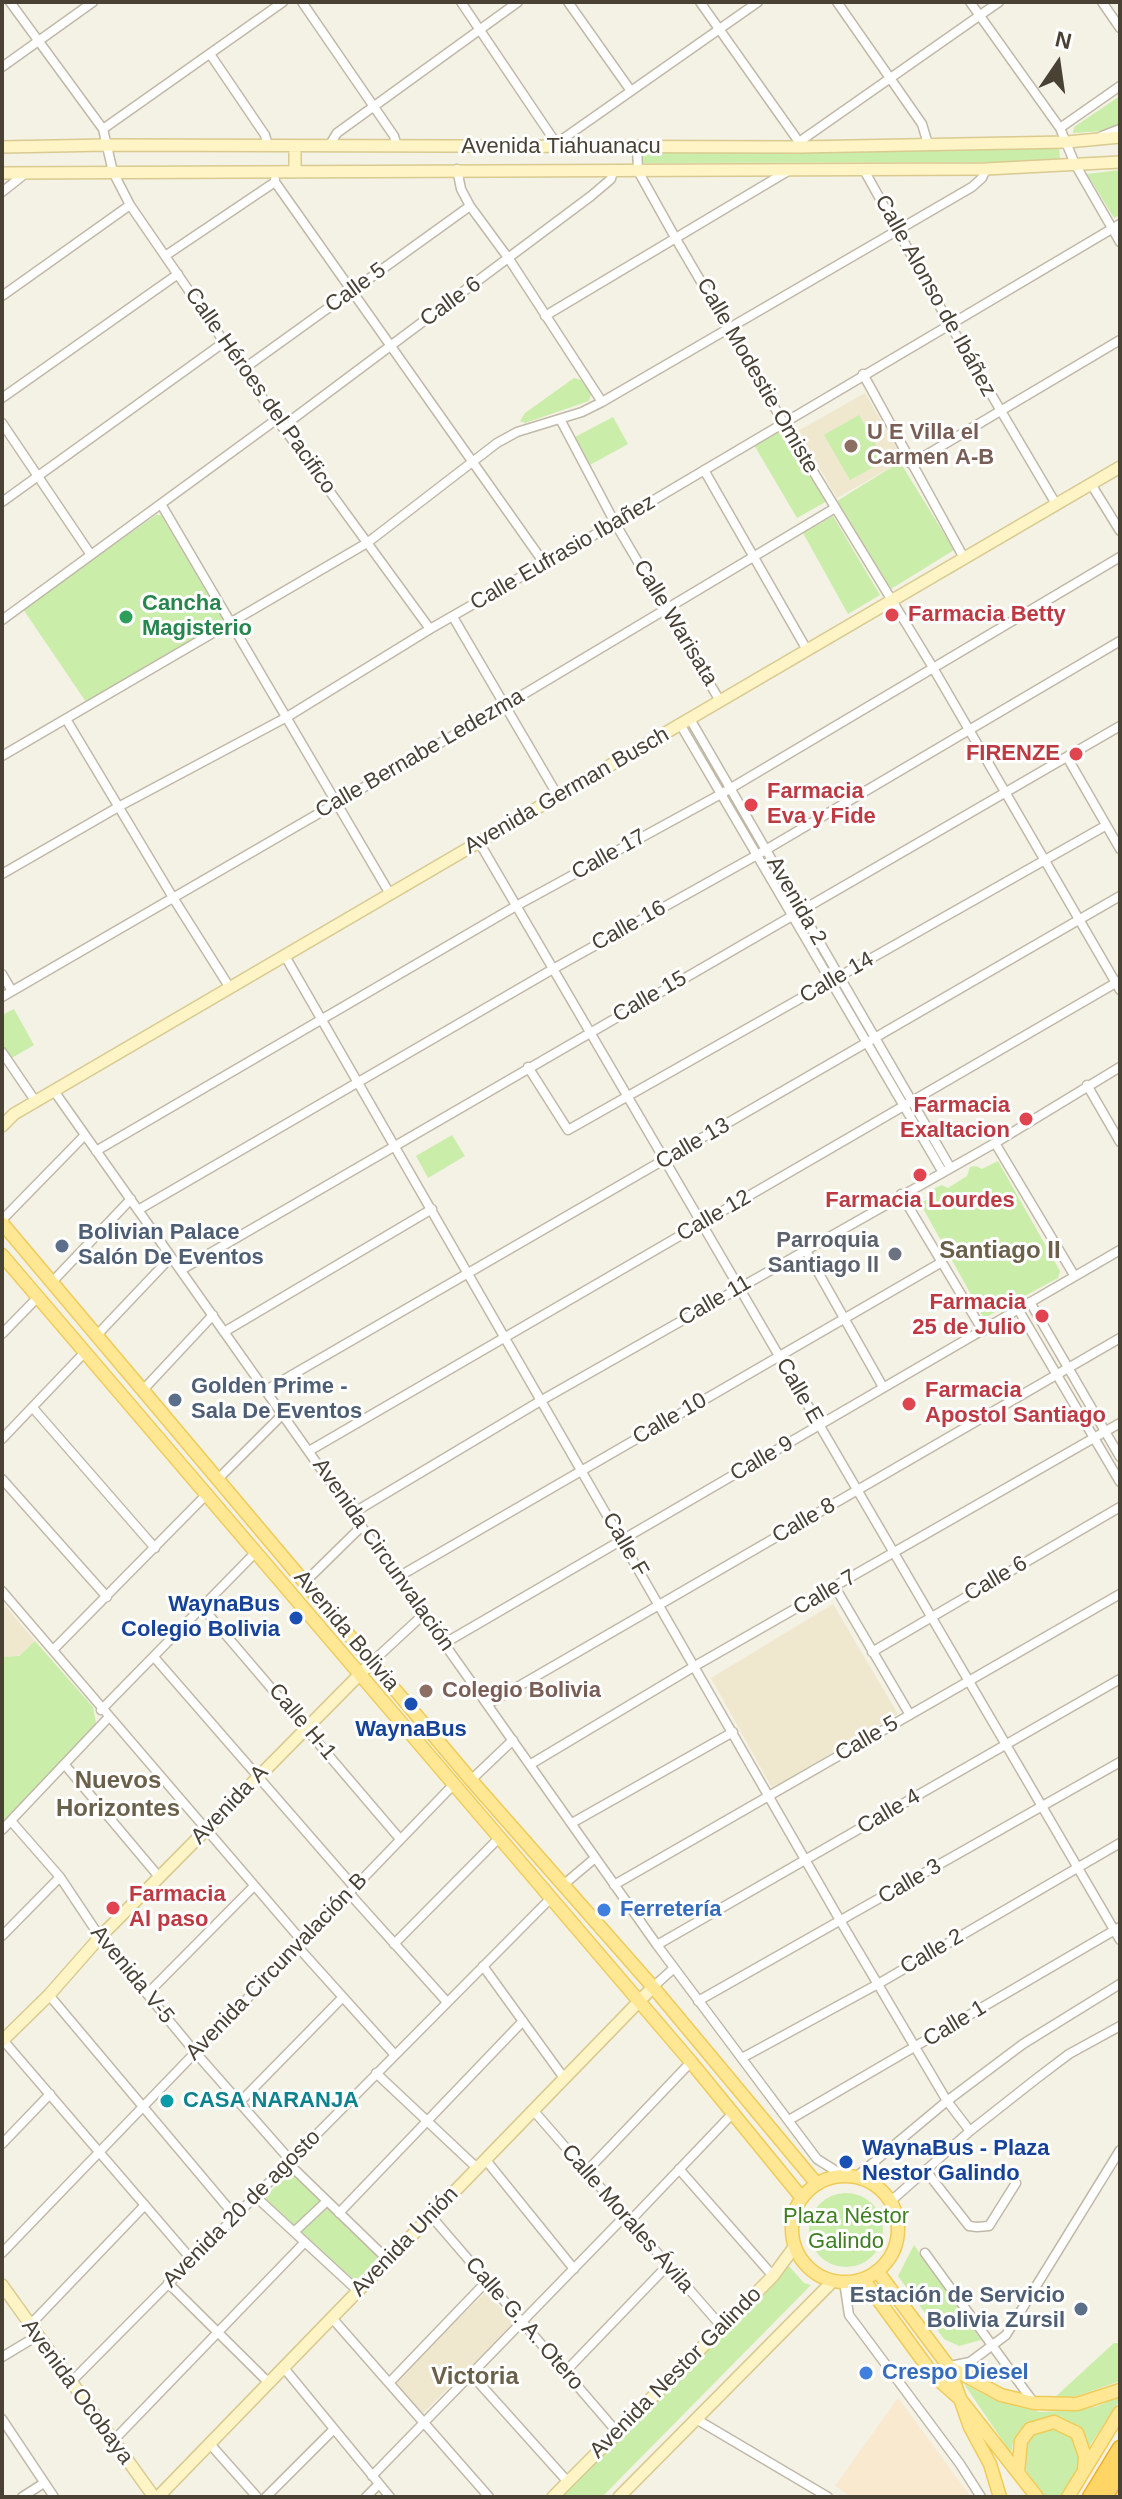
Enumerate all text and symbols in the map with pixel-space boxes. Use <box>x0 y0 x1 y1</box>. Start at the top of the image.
north arrow <box>1018 24 1098 104</box>
text: N <box>1053 26 1074 54</box>
street label: Avenida Tiahuanacu <box>461 134 661 160</box>
street label: Calle Alonso de Ibáñez <box>869 191 1001 401</box>
street label: Calle 5 <box>321 257 391 319</box>
street label: Calle 6 <box>416 271 486 333</box>
street label: Calle Modestie Omiste <box>690 274 824 478</box>
street label: Calle Héroes del Pacifico <box>179 283 341 499</box>
place label: U E Villa el Carmen A-B <box>867 420 994 472</box>
marker: U E Villa el Carmen A-B <box>842 437 860 455</box>
street label: Calle Eufrasio Ibañez <box>466 489 660 617</box>
street label: Calle Warisata <box>627 555 723 691</box>
place label: Cancha Magisterio <box>142 591 252 642</box>
place label: Farmacia Betty <box>908 602 1066 628</box>
marker: Farmacia Betty <box>883 606 901 624</box>
marker: Cancha Magisterio <box>117 608 135 626</box>
street label: Calle Bernabe Ledezma <box>311 684 529 824</box>
street label: Avenida German Busch <box>460 722 674 860</box>
place label: FIRENZE <box>966 741 1060 767</box>
marker: FIRENZE <box>1067 745 1085 763</box>
place label: Farmacia Eva y Fide <box>767 779 876 830</box>
marker: Farmacia Eva y Fide <box>742 796 760 814</box>
street label: Calle 17 <box>567 824 651 886</box>
street label: Avenida 2 <box>760 852 832 950</box>
street label: Calle 16 <box>587 895 671 957</box>
street label: Calle 14 <box>795 946 879 1010</box>
street label: Calle 15 <box>608 965 692 1029</box>
place label: Farmacia Exaltacion <box>900 1093 1010 1144</box>
marker: Farmacia Exaltacion <box>1017 1110 1035 1128</box>
street label: Calle 13 <box>651 1112 735 1176</box>
marker: Farmacia Lourdes <box>911 1166 929 1184</box>
street label: Calle 12 <box>672 1184 756 1248</box>
place label: Farmacia Lourdes <box>825 1188 1015 1214</box>
place label: Bolivian Palace Salón De Eventos <box>78 1220 264 1272</box>
place label: Parroquia Santiago ll <box>768 1228 879 1280</box>
marker: Bolivian Palace Salón De Eventos <box>53 1237 71 1255</box>
district label: Santiago II <box>939 1237 1061 1265</box>
marker: Parroquia Santiago ll <box>886 1245 904 1263</box>
street label: Calle 11 <box>674 1270 756 1332</box>
place label: Farmacia 25 de Julio <box>912 1290 1026 1342</box>
marker: Farmacia 25 de Julio <box>1033 1307 1051 1325</box>
street label: Calle E <box>770 1354 828 1428</box>
place label: Golden Prime - Sala De Eventos <box>191 1374 362 1426</box>
place label: Farmacia Apostol Santiago <box>925 1378 1106 1430</box>
street label: Calle 10 <box>628 1387 712 1451</box>
marker: Golden Prime - Sala De Eventos <box>166 1391 184 1409</box>
marker: Farmacia Apostol Santiago <box>900 1395 918 1413</box>
street label: Calle 9 <box>726 1430 798 1488</box>
street label: Avenida Circunvalación <box>306 1453 460 1657</box>
street label: Calle 8 <box>768 1492 840 1550</box>
street label: Calle F <box>596 1508 654 1582</box>
street label: Calle 6 <box>960 1550 1032 1608</box>
street label: Calle 7 <box>789 1564 861 1622</box>
street label: Avenida Bolivia <box>288 1565 404 1697</box>
place label: WaynaBus Colegio Bolivia <box>121 1592 280 1644</box>
marker: WaynaBus Colegio Bolivia <box>287 1609 305 1627</box>
street label: Calle H-1 <box>262 1678 342 1766</box>
place label: Colegio Bolivia <box>442 1678 601 1704</box>
marker: Colegio Bolivia <box>417 1682 435 1700</box>
marker: WaynaBus <box>402 1695 420 1713</box>
street label: Calle 5 <box>831 1710 903 1768</box>
place label: WaynaBus <box>355 1717 467 1743</box>
street label: Avenida A <box>186 1760 274 1850</box>
district label: Nuevos Horizontes <box>56 1767 180 1823</box>
street label: Calle 4 <box>853 1783 925 1841</box>
street label: Calle 3 <box>874 1853 946 1911</box>
street label: Avenida Circunvalación B <box>181 1868 373 2066</box>
place label: Farmacia Al paso <box>129 1882 226 1934</box>
place label: Ferretería <box>620 1897 722 1923</box>
marker: Farmacia Al paso <box>104 1899 122 1917</box>
marker: Ferretería <box>595 1901 613 1919</box>
street label: Avenida V-5 <box>85 1921 179 2029</box>
street label: Calle 2 <box>896 1923 968 1981</box>
street label: Calle 1 <box>919 1995 991 2053</box>
place label: CASA NARANJA <box>183 2088 359 2114</box>
marker: CASA NARANJA <box>158 2092 176 2110</box>
street label: Avenida 20 de agosto <box>158 2125 326 2293</box>
place label: WaynaBus - Plaza Nestor Galindo <box>862 2136 1049 2188</box>
street label: Calle Morales Ávila <box>555 2139 699 2299</box>
marker: WaynaBus - Plaza Nestor Galindo <box>837 2153 855 2171</box>
street label: Avenida Unión <box>346 2182 464 2302</box>
park label: Plaza Néstor Galindo <box>783 2204 909 2256</box>
street label: Calle G. A. Otero <box>459 2252 589 2396</box>
street label: Avenida Nestor Galindo <box>585 2282 767 2464</box>
place label: Estación de Servicio Bolivia Zursil <box>850 2283 1065 2334</box>
marker: Estación de Servicio Bolivia Zursil <box>1072 2300 1090 2318</box>
street label: Avenida Ocobaya <box>15 2314 139 2470</box>
place label: Crespo Diesel <box>882 2360 1029 2386</box>
district label: Victoria <box>431 2363 519 2391</box>
marker: Crespo Diesel <box>857 2364 875 2382</box>

